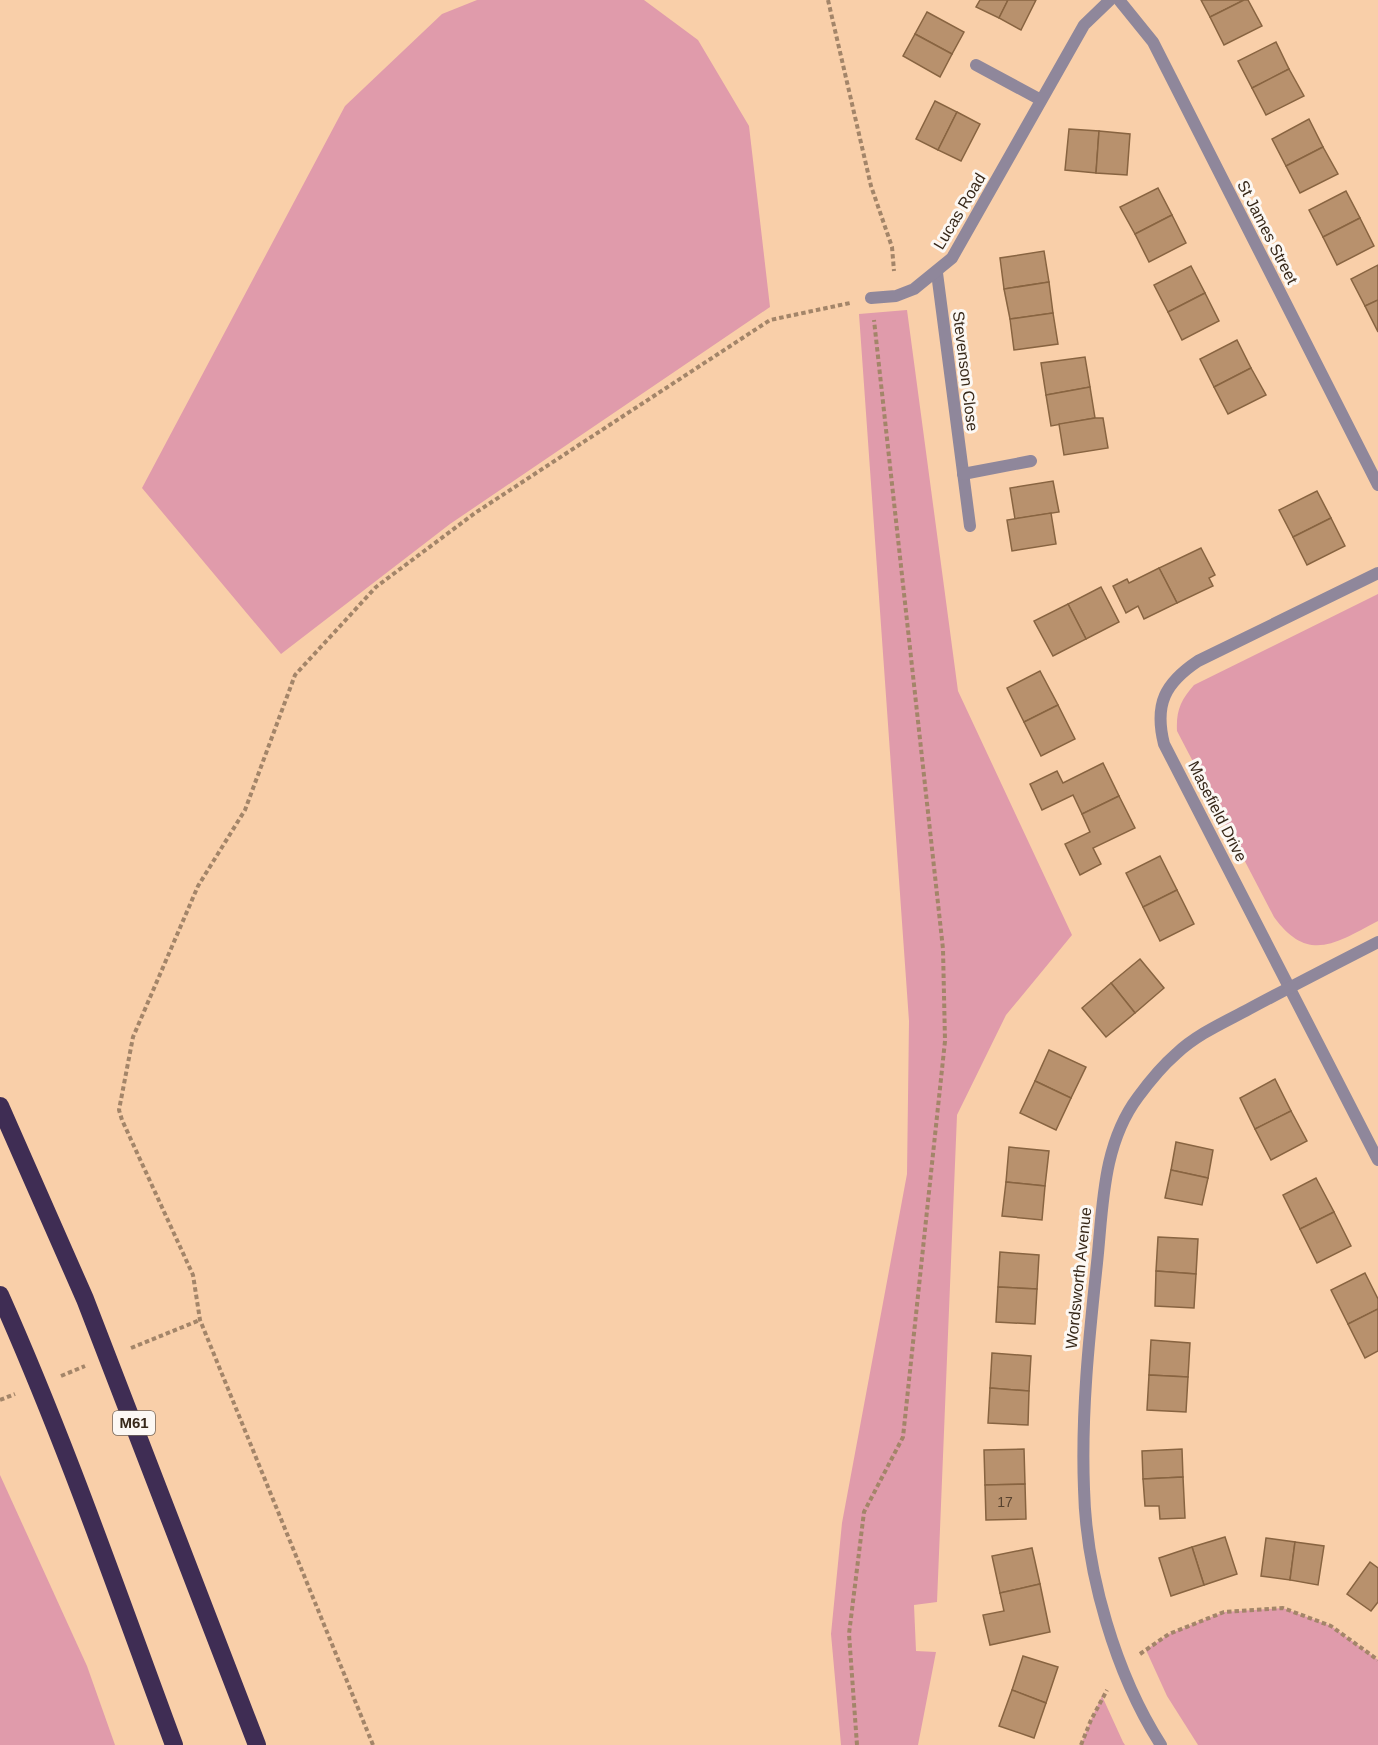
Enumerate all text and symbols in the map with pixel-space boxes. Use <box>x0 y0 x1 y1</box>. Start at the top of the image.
street label: Lucas Road <box>930 170 989 252</box>
street label: St James Street <box>1234 178 1301 287</box>
street label: Stevenson Close <box>950 310 981 432</box>
street label: Masefield Drive <box>1185 758 1250 864</box>
street label: Wordsworth Avenue <box>1063 1206 1094 1350</box>
road number: M61 <box>113 1411 155 1435</box>
house number: 17 <box>997 1494 1013 1510</box>

